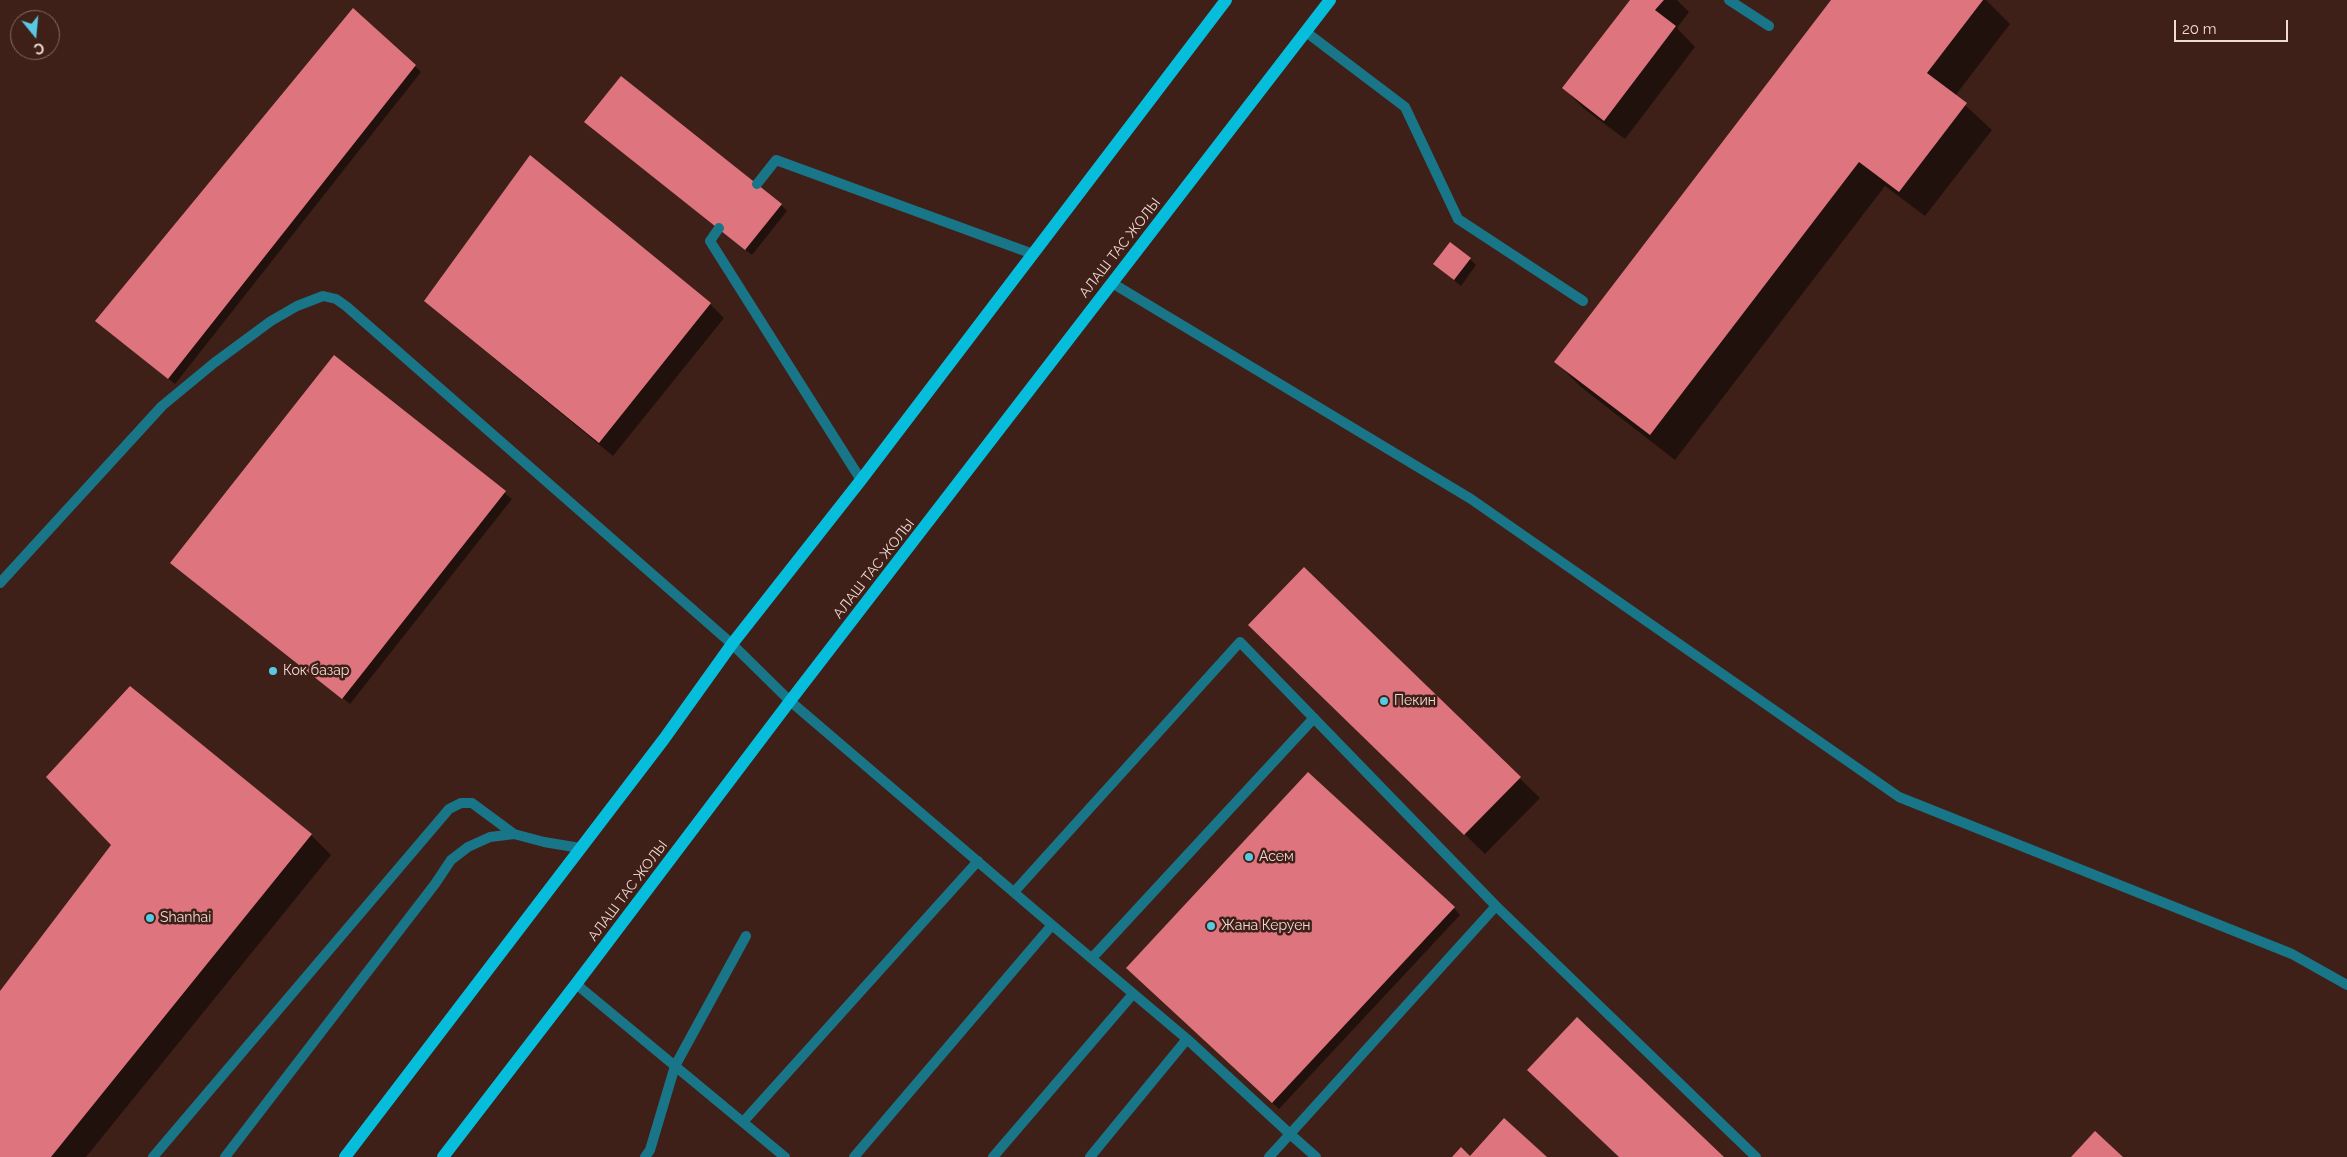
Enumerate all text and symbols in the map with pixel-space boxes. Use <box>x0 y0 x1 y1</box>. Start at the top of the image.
north arrow <box>10 10 60 60</box>
scale bar <box>2177 10 2291 42</box>
text: 20 m <box>2182 20 2217 38</box>
text: С <box>32 39 46 57</box>
street label: АЛАШ ТАС ЖОЛЫ <box>1076 195 1164 301</box>
street label: АЛАШ ТАС ЖОЛЫ <box>830 516 918 622</box>
place label: Кок базар <box>283 663 349 679</box>
marker: Кок базар <box>267 665 279 677</box>
place label: Пекин <box>1394 693 1436 709</box>
marker: Пекин <box>1378 695 1390 707</box>
street label: АЛАШ ТАС ЖОЛЫ <box>585 837 671 945</box>
place label: Асем <box>1259 849 1294 865</box>
marker: Асем <box>1243 851 1255 863</box>
place label: Shanhai <box>160 910 211 926</box>
marker: Shanhai <box>144 912 156 924</box>
place label: Жана Керуен <box>1221 918 1311 934</box>
marker: Жана Керуен <box>1205 920 1217 932</box>

